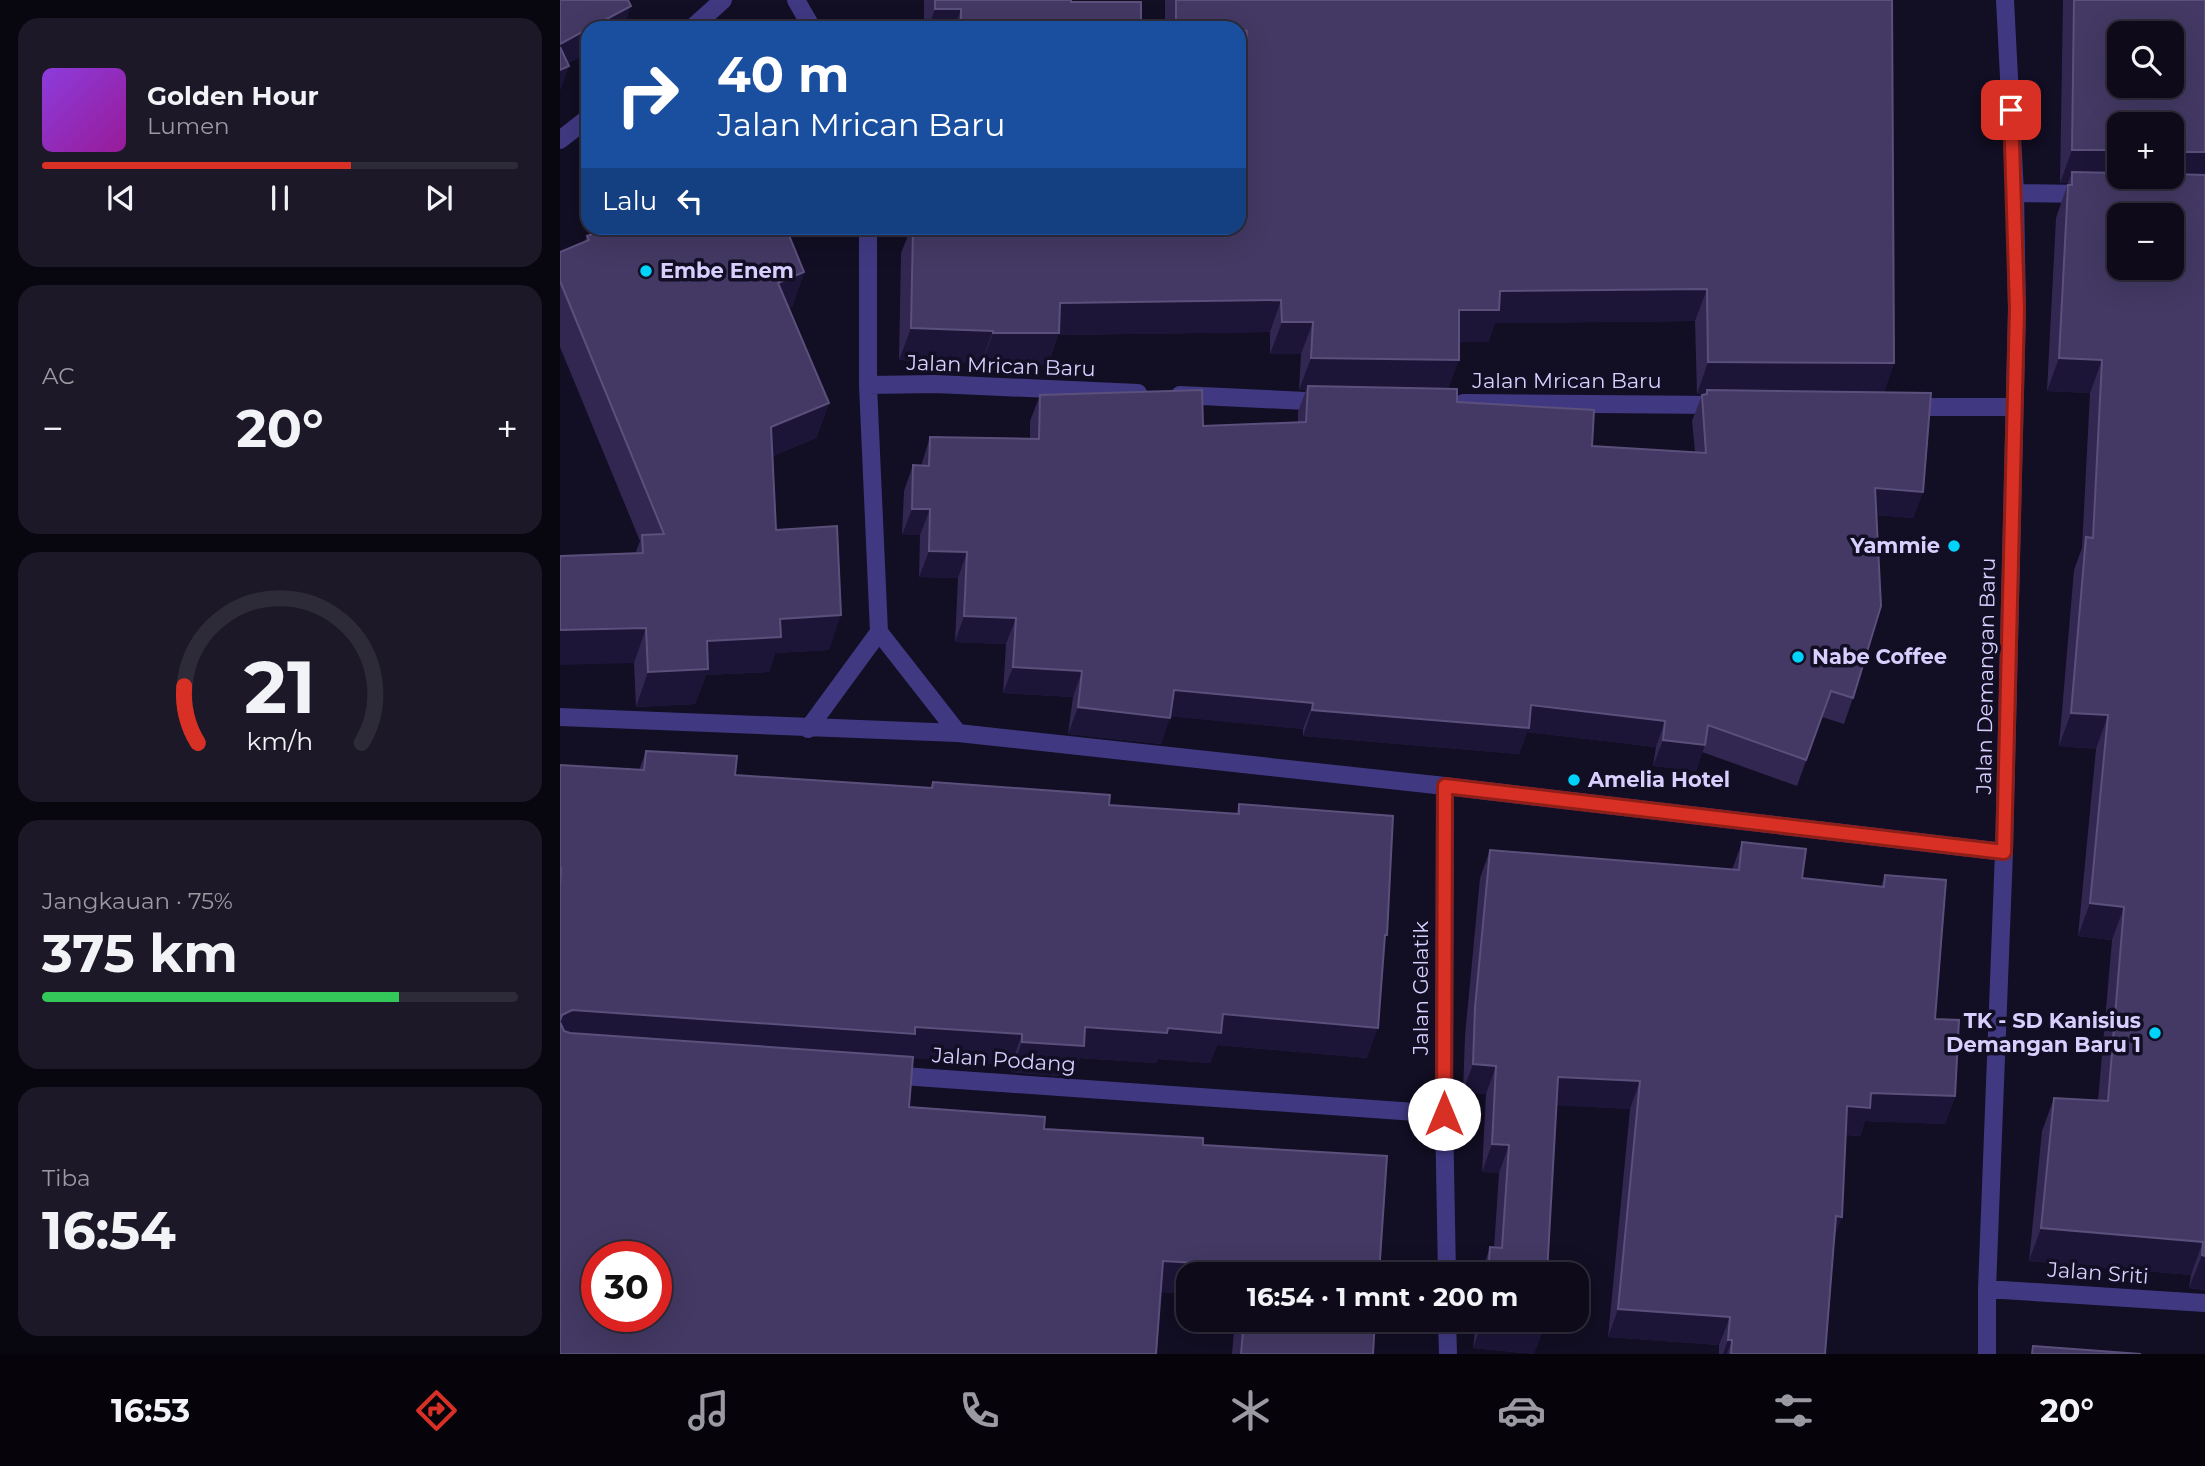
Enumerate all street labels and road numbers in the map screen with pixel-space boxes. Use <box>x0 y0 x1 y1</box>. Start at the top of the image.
street label: Jalan Mrican Baru <box>905 350 1096 381</box>
street label: Jalan Mrican Baru <box>1471 368 1662 393</box>
street label: Jalan Demangan Baru <box>1971 557 2000 796</box>
street label: Jalan Gelatik <box>1408 920 1433 1056</box>
street label: Jalan Podang <box>930 1042 1077 1077</box>
street label: Jalan Sriti <box>2046 1256 2150 1289</box>

